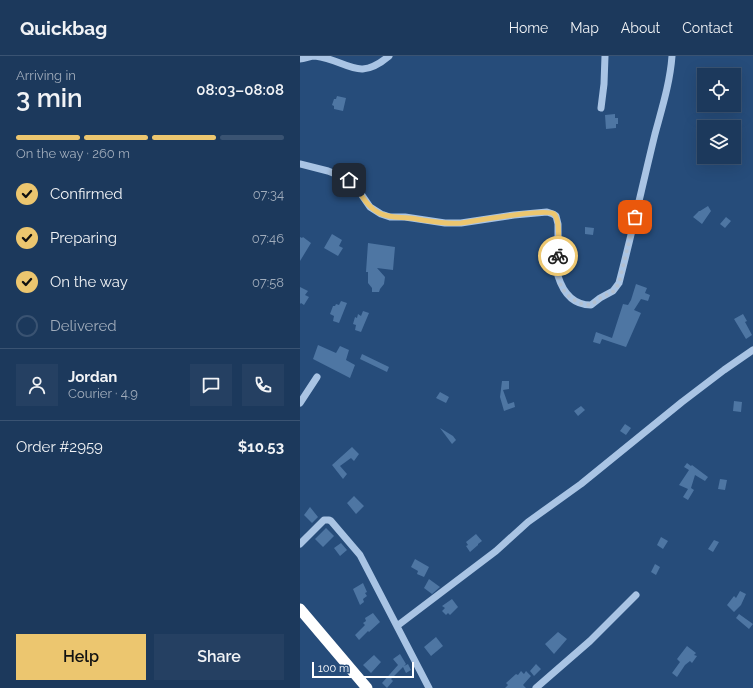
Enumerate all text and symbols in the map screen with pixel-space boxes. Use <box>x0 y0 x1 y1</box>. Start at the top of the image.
text: Quickbag <box>20 17 107 39</box>
text: Home <box>509 20 548 36</box>
text: Map <box>570 20 599 36</box>
text: About <box>621 20 660 36</box>
text: Contact <box>682 20 733 36</box>
text: Arriving in <box>16 68 76 83</box>
map controls <box>697 68 741 164</box>
button: locate <box>697 68 741 112</box>
text: 08:03–08:08 <box>196 81 284 99</box>
text: 3 min <box>16 83 83 113</box>
button: layers <box>697 120 741 164</box>
text: On the way · 260 m <box>16 146 130 161</box>
pin <box>332 163 366 197</box>
icon: home <box>338 169 360 191</box>
icon: check <box>16 183 38 205</box>
text: Confirmed <box>50 185 123 203</box>
text: 07:34 <box>253 187 284 202</box>
pin <box>618 200 652 234</box>
icon: bag <box>624 206 646 228</box>
icon: check <box>16 227 38 249</box>
text: Preparing <box>50 229 117 247</box>
text: 07:46 <box>252 231 284 246</box>
courier <box>538 236 578 276</box>
icon: bike <box>547 245 569 267</box>
icon: check <box>16 271 38 293</box>
text: On the way <box>50 273 128 291</box>
text: 07:58 <box>252 275 284 290</box>
text: Delivered <box>50 317 117 335</box>
button: person <box>16 364 58 406</box>
button: chat <box>190 364 232 406</box>
button: phone <box>242 364 284 406</box>
text: Jordan <box>68 368 117 386</box>
text: Courier · 4.9 <box>68 386 138 401</box>
text: Order #2959 <box>16 438 103 456</box>
text: $10.53 <box>238 438 284 456</box>
button: Help <box>16 634 146 680</box>
button: Share <box>154 634 284 680</box>
scale bar <box>312 660 414 679</box>
text: 100 m <box>318 662 349 675</box>

